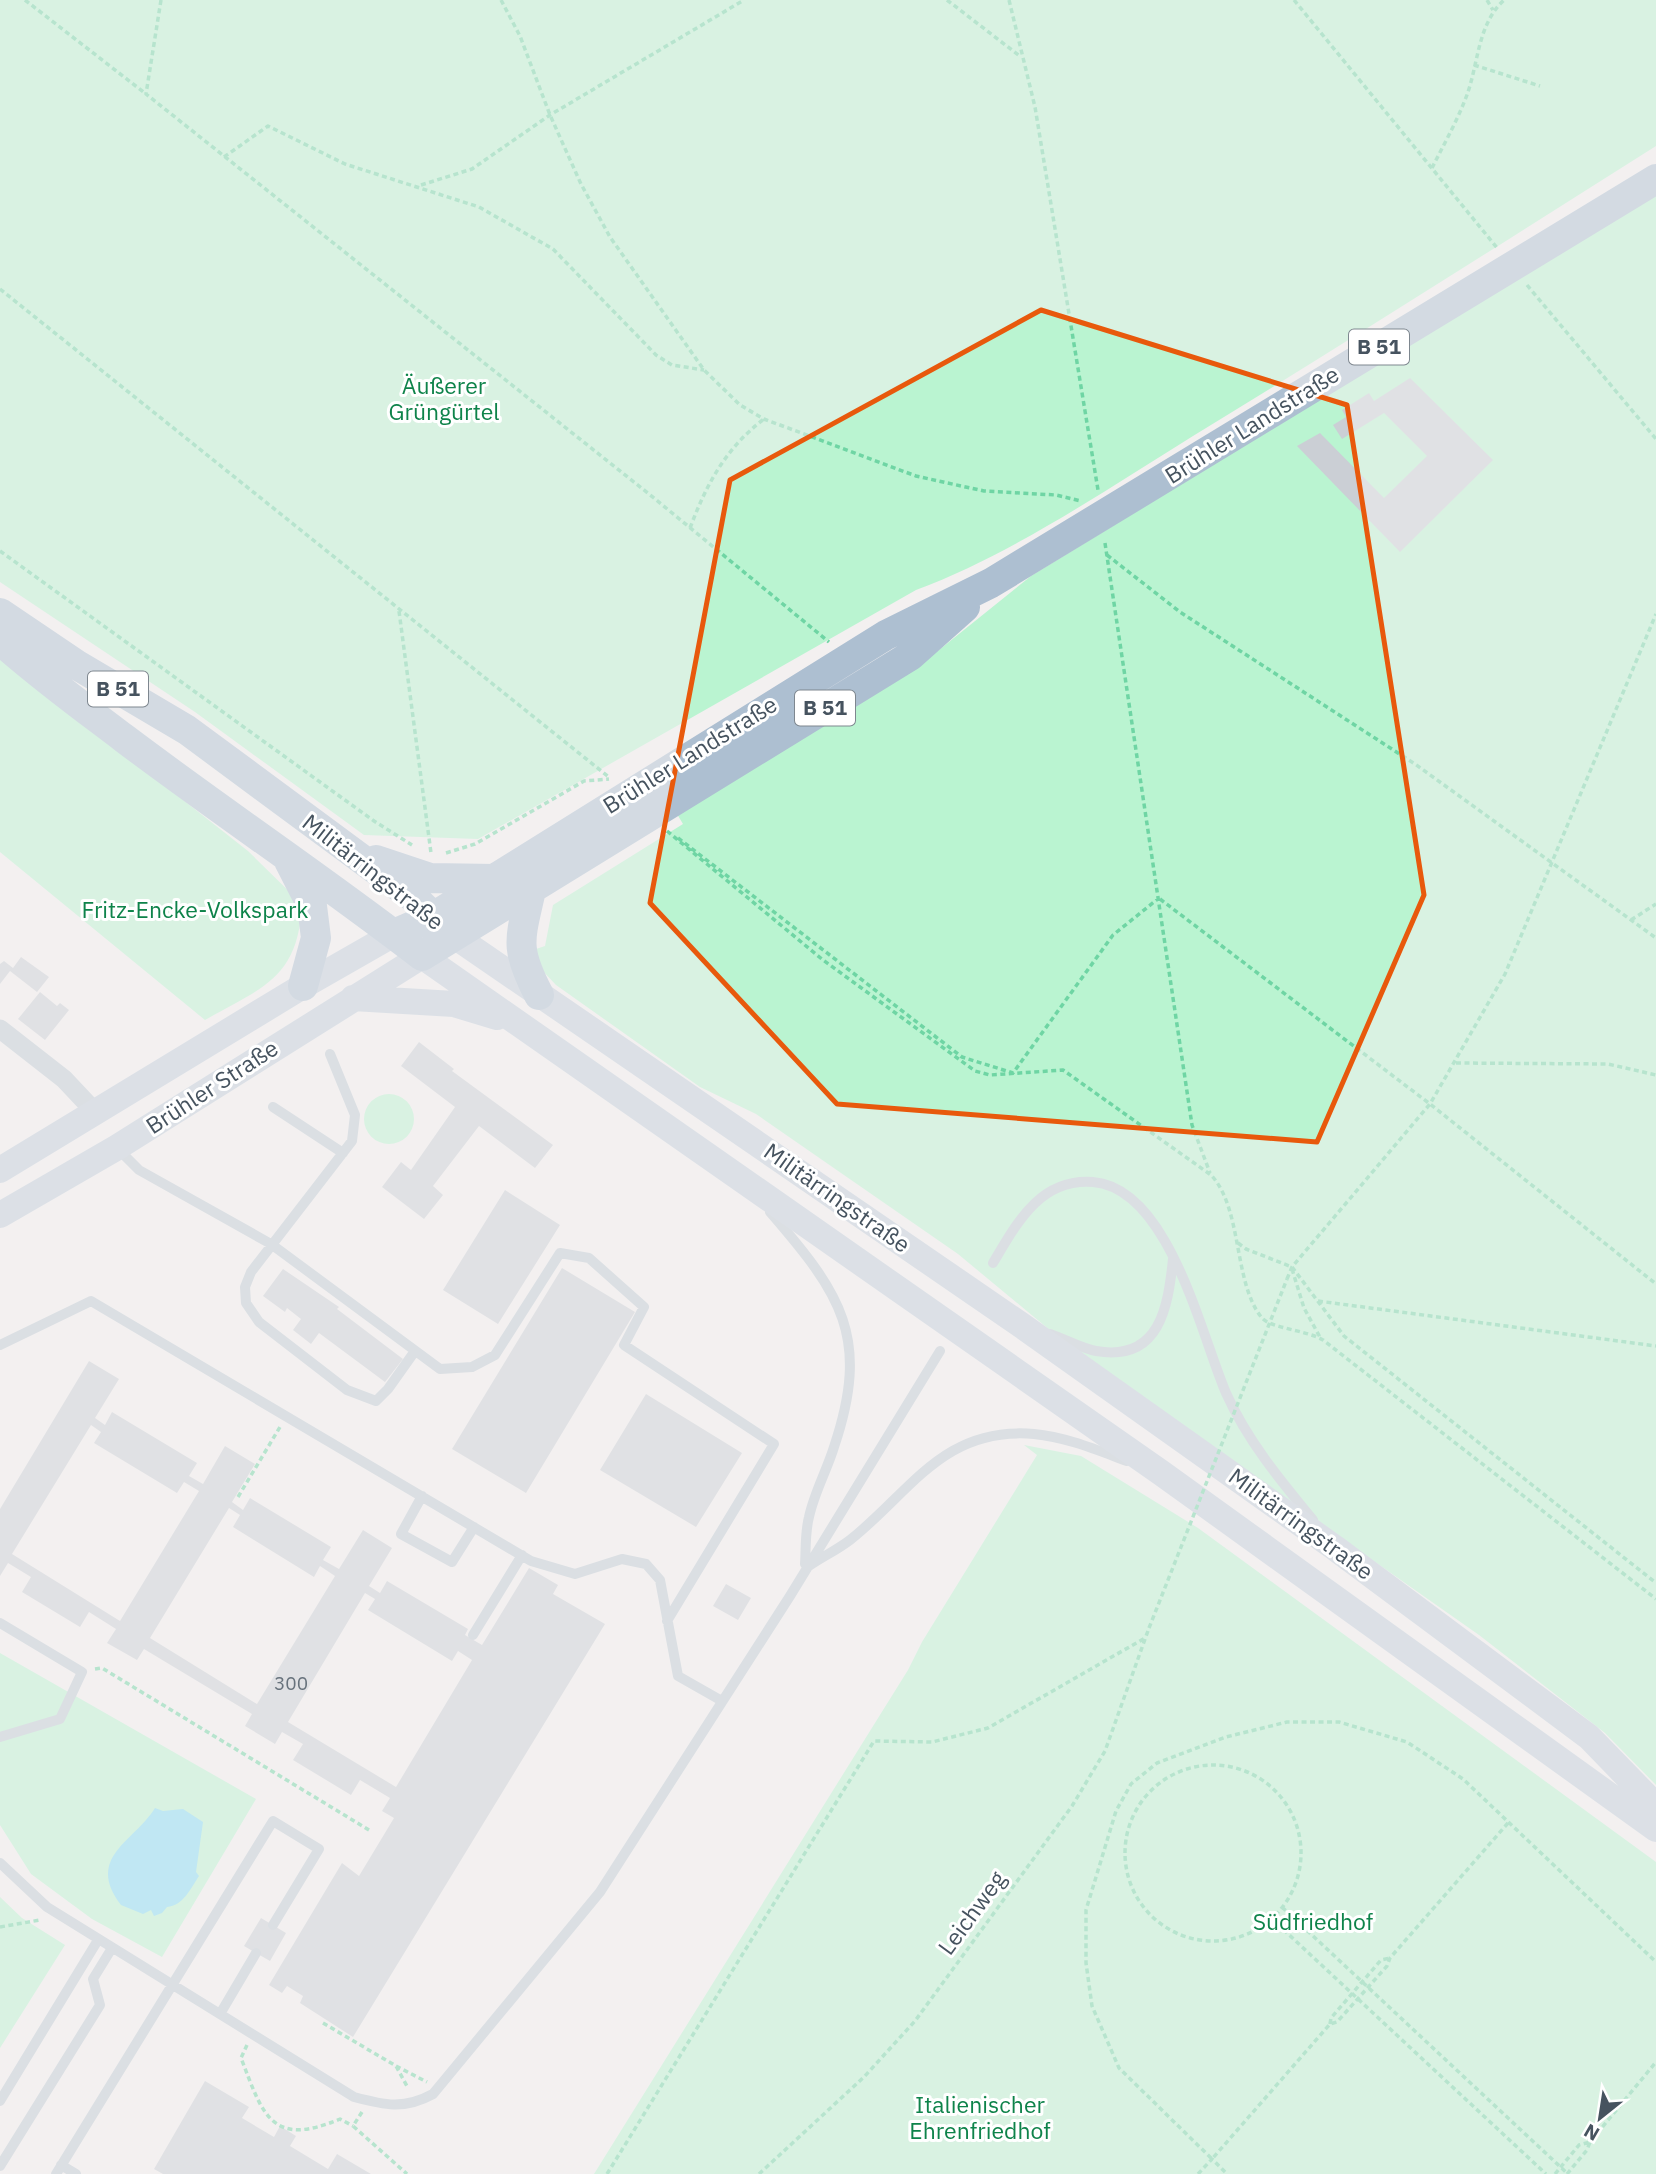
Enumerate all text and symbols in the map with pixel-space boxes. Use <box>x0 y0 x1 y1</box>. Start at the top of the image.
road number: B 51 <box>1349 330 1409 364</box>
street label: Brühler Landstraße <box>1159 359 1344 490</box>
park label: Äußerer Grüngürtel <box>388 370 500 426</box>
road number: B 51 <box>88 672 148 706</box>
street label: Brühler Landstraße <box>597 689 782 820</box>
road number: B 51 <box>795 690 855 726</box>
street label: Militärringstraße <box>297 807 451 936</box>
park label: Fritz-Encke-Volkspark <box>81 894 309 924</box>
street label: Brühler Straße <box>140 1032 283 1140</box>
street label: Militärringstraße <box>759 1136 917 1259</box>
street label: Militärringstraße <box>1223 1461 1380 1586</box>
house number: 300 <box>274 1671 308 1695</box>
street label: Leichweg <box>931 1865 1012 1960</box>
park label: Südfriedhof <box>1253 1906 1373 1936</box>
north arrow <box>1565 2083 1635 2153</box>
park label: Italienischer Ehrenfriedhof <box>909 2089 1051 2145</box>
text: N <box>1580 2119 1603 2147</box>

